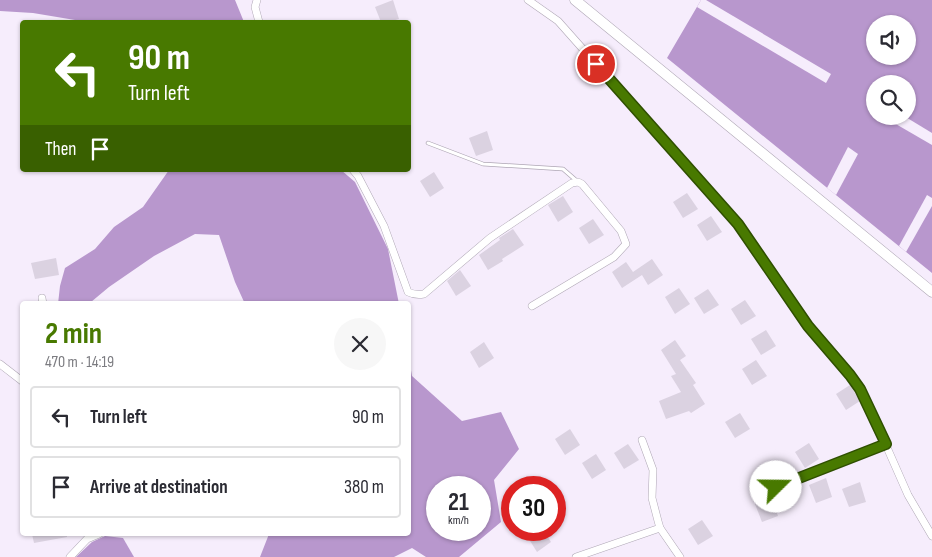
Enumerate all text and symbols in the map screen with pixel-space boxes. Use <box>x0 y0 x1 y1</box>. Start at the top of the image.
map controls <box>866 15 916 125</box>
button: sound <box>866 15 916 65</box>
text: 90 m <box>128 37 190 80</box>
icon: left <box>45 40 110 105</box>
pin <box>575 43 617 85</box>
icon: arrive <box>582 50 610 78</box>
button: search <box>866 75 916 125</box>
text: Turn left <box>128 80 190 107</box>
icon: arrive <box>86 135 114 163</box>
text: Then <box>45 138 76 161</box>
text: 2 min <box>45 316 102 352</box>
button: close <box>334 318 386 370</box>
text: 470 m · 14:19 <box>45 353 114 372</box>
icon: left <box>47 403 75 431</box>
text: Turn left <box>90 406 147 429</box>
text: 90 m <box>352 406 384 429</box>
position arrow <box>749 460 801 512</box>
icon: arrive <box>47 473 75 501</box>
text: Arrive at destination <box>90 476 228 499</box>
text: 380 m <box>344 476 384 499</box>
speed limit sign: 30 <box>501 476 566 541</box>
text: 21 <box>448 487 469 518</box>
text: km/h <box>448 513 469 528</box>

